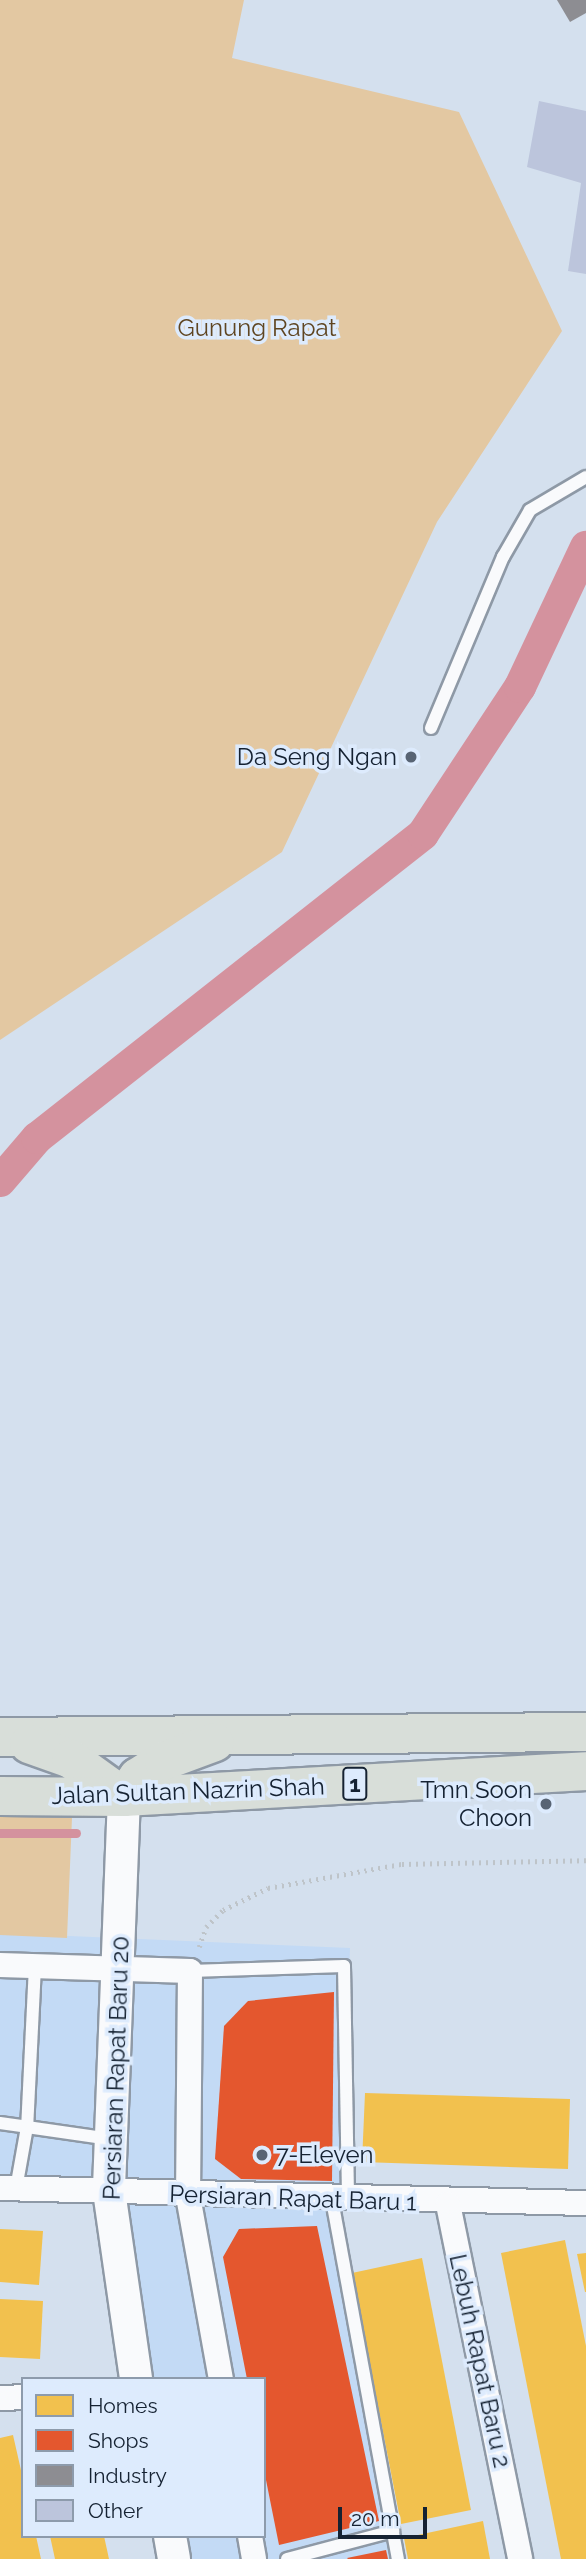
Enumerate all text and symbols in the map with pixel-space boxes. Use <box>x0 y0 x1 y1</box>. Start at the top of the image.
park label: Gunung Rapat <box>177 314 337 342</box>
place label: Da Seng Ngan <box>237 743 397 771</box>
marker: Da Seng Ngan <box>403 749 419 765</box>
road number: 1 <box>341 1764 369 1804</box>
street label: Jalan Sultan Nazrin Shah <box>51 1772 325 1810</box>
place label: Tmn Soon Choon <box>420 1776 532 1832</box>
marker: Tmn Soon Choon <box>538 1796 554 1812</box>
street label: Persiaran Rapat Baru 20 <box>97 1935 135 2201</box>
place label: 7-Eleven <box>276 2141 374 2169</box>
marker: 7-Eleven <box>254 2147 270 2163</box>
street label: Persiaran Rapat Baru 1 <box>169 2179 417 2217</box>
street label: Lebuh Rapat Baru 2 <box>443 2251 517 2471</box>
legend <box>21 2377 266 2538</box>
text: Homes <box>88 2393 158 2418</box>
text: Shops <box>88 2428 149 2453</box>
text: Industry <box>88 2463 167 2488</box>
scale bar <box>341 2492 430 2536</box>
text: Other <box>88 2498 143 2523</box>
text: 20 m <box>351 2506 399 2531</box>

